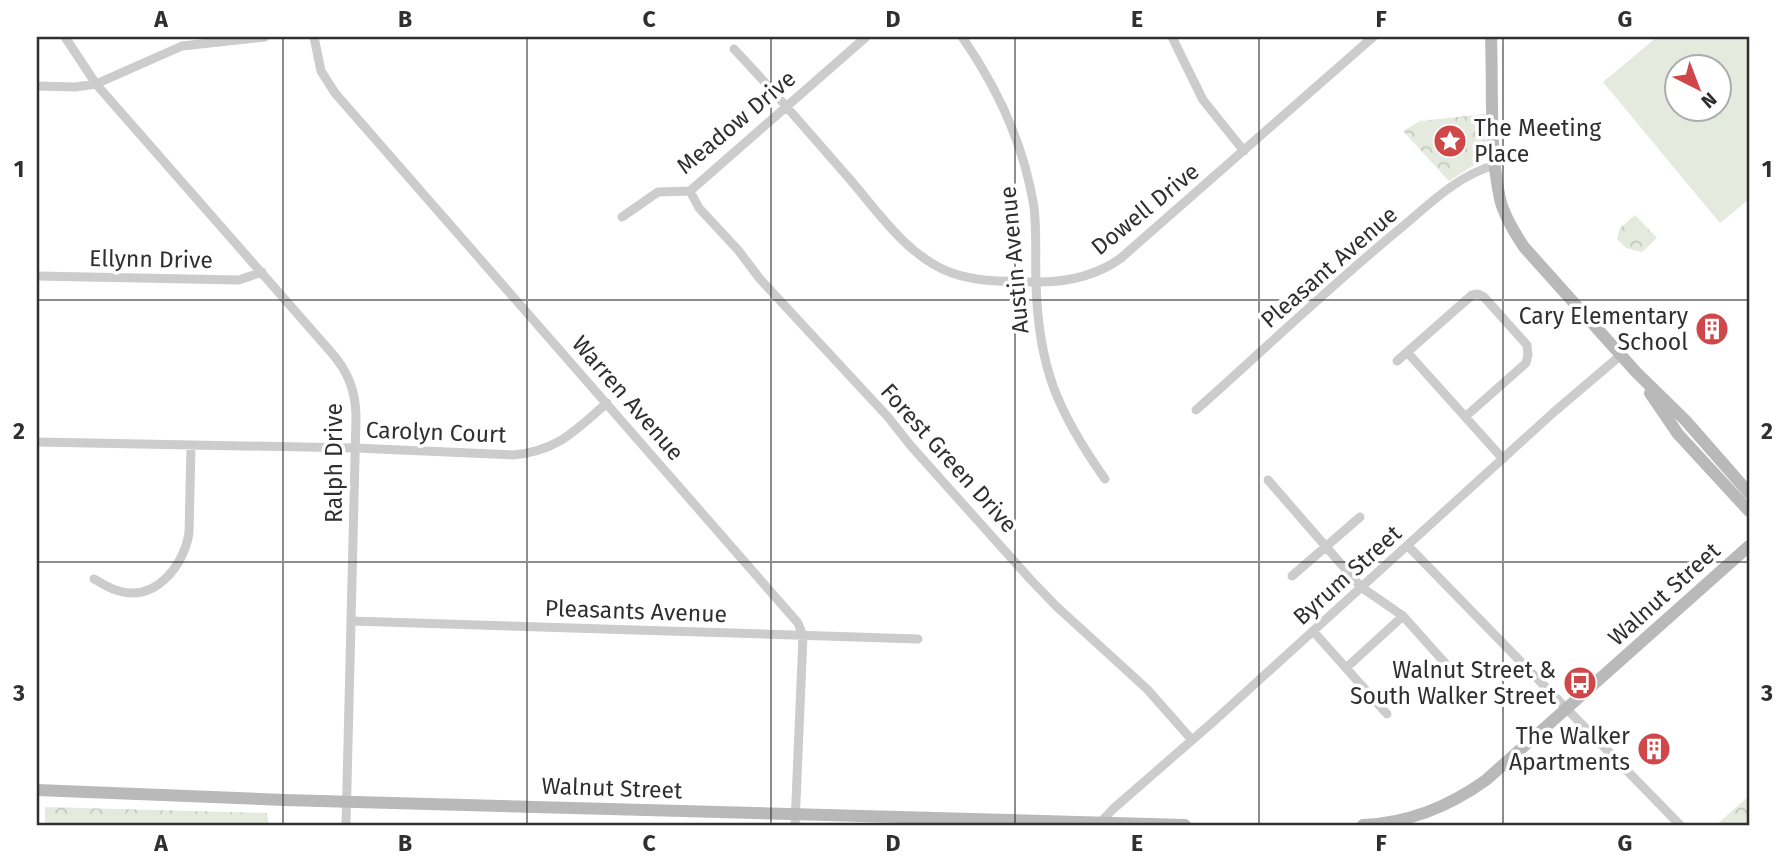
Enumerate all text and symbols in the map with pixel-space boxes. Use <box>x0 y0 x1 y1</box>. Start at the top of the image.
text: A <box>153 5 168 33</box>
text: B <box>398 5 412 33</box>
text: C <box>642 5 656 33</box>
text: D <box>886 5 901 33</box>
text: E <box>1131 5 1143 33</box>
text: F <box>1375 5 1387 33</box>
text: G <box>1618 5 1632 33</box>
north arrow <box>1664 52 1734 122</box>
street label: Meadow Drive <box>671 64 801 180</box>
text: N <box>1697 87 1721 113</box>
place label: The Meeting Place <box>1474 114 1601 168</box>
place icon: The Meeting Place <box>1431 122 1469 160</box>
text: 1 <box>14 155 24 183</box>
text: 1 <box>1762 155 1772 183</box>
street label: Dowell Drive <box>1085 157 1205 261</box>
street label: Austin Avenue <box>994 185 1034 335</box>
street label: Pleasant Avenue <box>1255 200 1403 334</box>
street label: Ellynn Drive <box>89 244 213 274</box>
place label: Cary Elementary School <box>1519 302 1689 356</box>
building icon: Cary Elementary School <box>1693 310 1731 348</box>
street label: Warren Avenue <box>566 330 690 466</box>
street label: Forest Green Drive <box>875 378 1023 538</box>
street label: Ralph Drive <box>320 403 348 523</box>
street label: Carolyn Court <box>365 416 507 448</box>
text: 2 <box>13 417 25 445</box>
text: 2 <box>1761 417 1773 445</box>
street label: Byrum Street <box>1287 519 1407 631</box>
street label: Walnut Street <box>1602 536 1726 652</box>
street label: Pleasants Avenue <box>544 594 728 628</box>
place label: Walnut Street & South Walker Street <box>1350 656 1557 710</box>
bus stop icon: Walnut Street & South Walker Street <box>1561 664 1599 702</box>
text: 3 <box>12 679 25 707</box>
text: 3 <box>1760 679 1773 707</box>
place label: The Walker Apartments <box>1509 722 1630 776</box>
building icon: The Walker Apartments <box>1635 730 1673 768</box>
street label: Walnut Street <box>541 772 684 804</box>
text: A <box>153 829 168 857</box>
text: B <box>398 829 412 857</box>
text: C <box>642 829 656 857</box>
text: D <box>886 829 901 857</box>
text: E <box>1131 829 1143 857</box>
text: F <box>1375 829 1387 857</box>
text: G <box>1618 829 1632 857</box>

